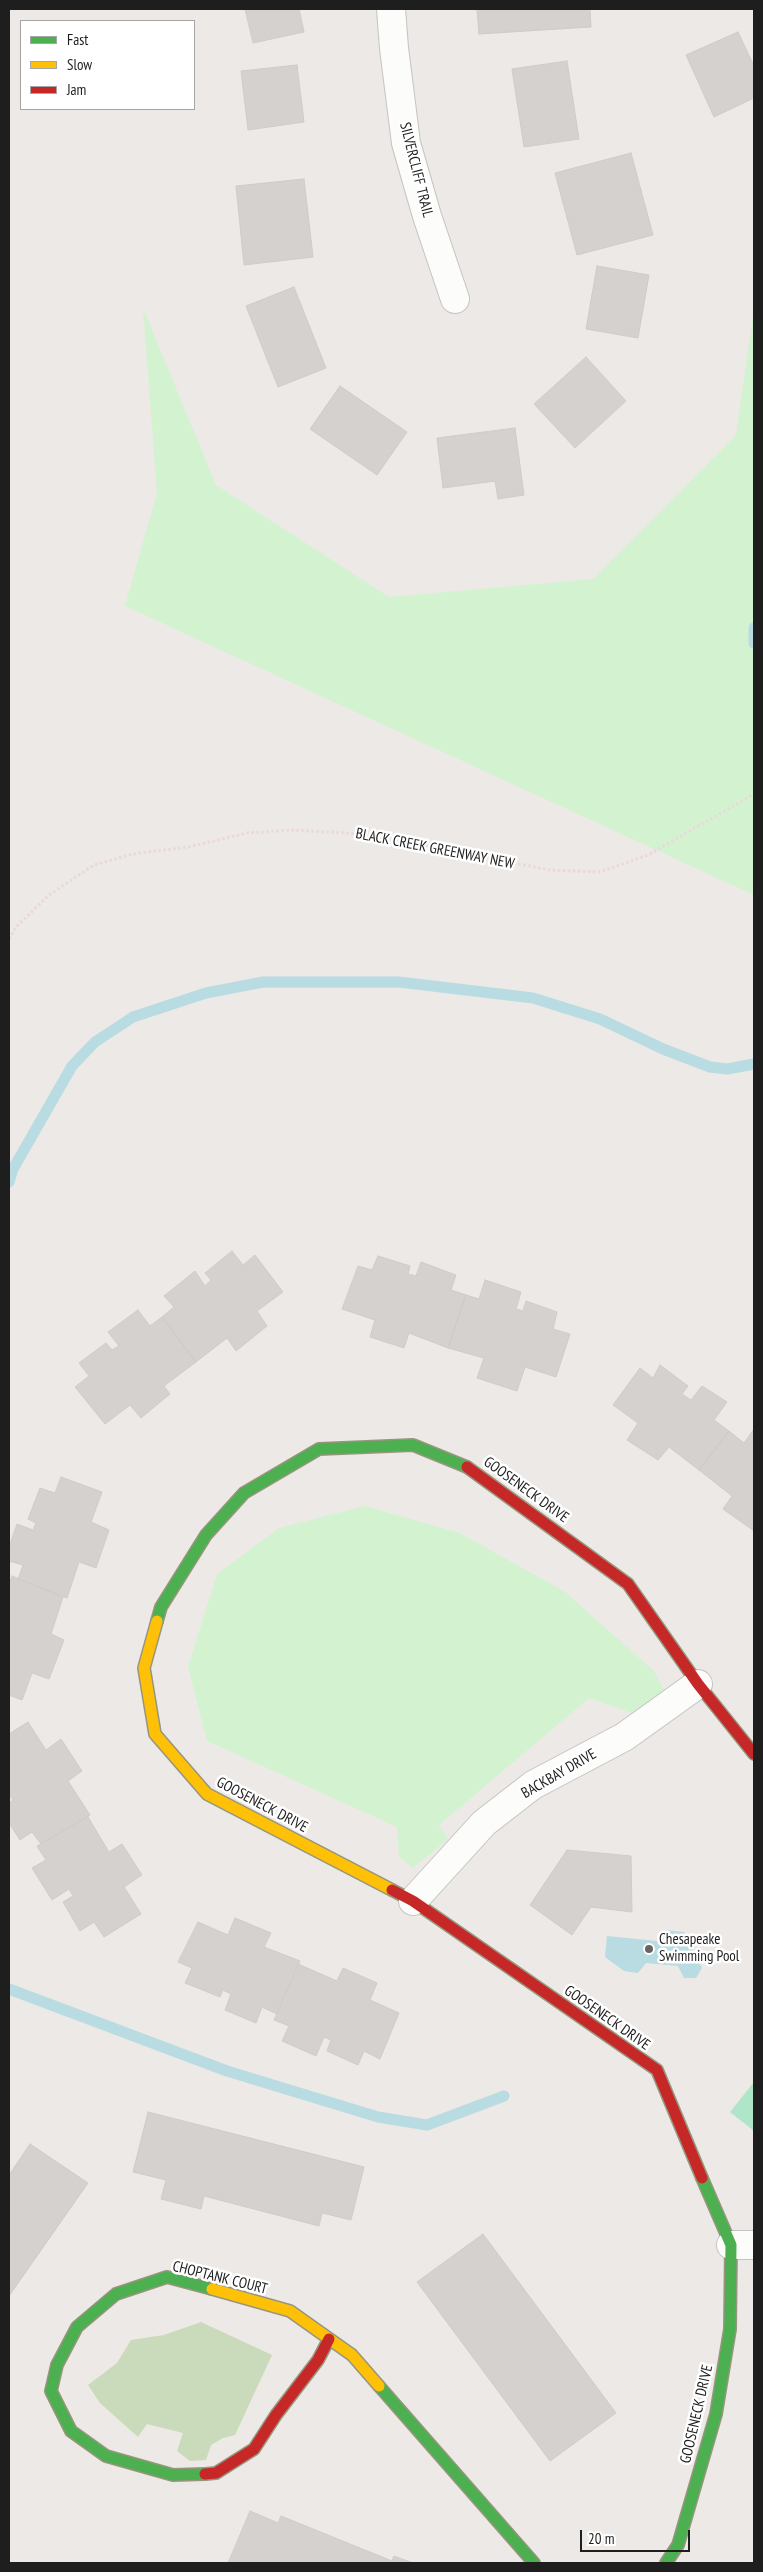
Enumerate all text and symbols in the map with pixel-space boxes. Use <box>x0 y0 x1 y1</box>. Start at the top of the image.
legend <box>20 20 195 110</box>
text: Fast <box>67 30 88 49</box>
text: Slow <box>67 55 92 74</box>
text: Jam <box>67 80 86 99</box>
street label: SILVERCLIFF TRAIL <box>395 120 437 220</box>
street label: BLACK CREEK GREENWAY NEW <box>354 825 516 873</box>
street label: GOOSENECK DRIVE <box>480 1453 572 1527</box>
street label: BACKBAY DRIVE <box>518 1745 600 1803</box>
street label: GOOSENECK DRIVE <box>213 1773 311 1837</box>
place label: Chesapeake Swimming Pool <box>659 1931 739 1966</box>
marker: Chesapeake Swimming Pool <box>643 1943 655 1955</box>
street label: GOOSENECK DRIVE <box>561 1982 653 2054</box>
street label: CHOPTANK COURT <box>171 2258 269 2298</box>
street label: GOOSENECK DRIVE <box>677 2363 717 2465</box>
scale bar <box>583 2520 693 2552</box>
text: 20 m <box>588 2529 614 2548</box>

